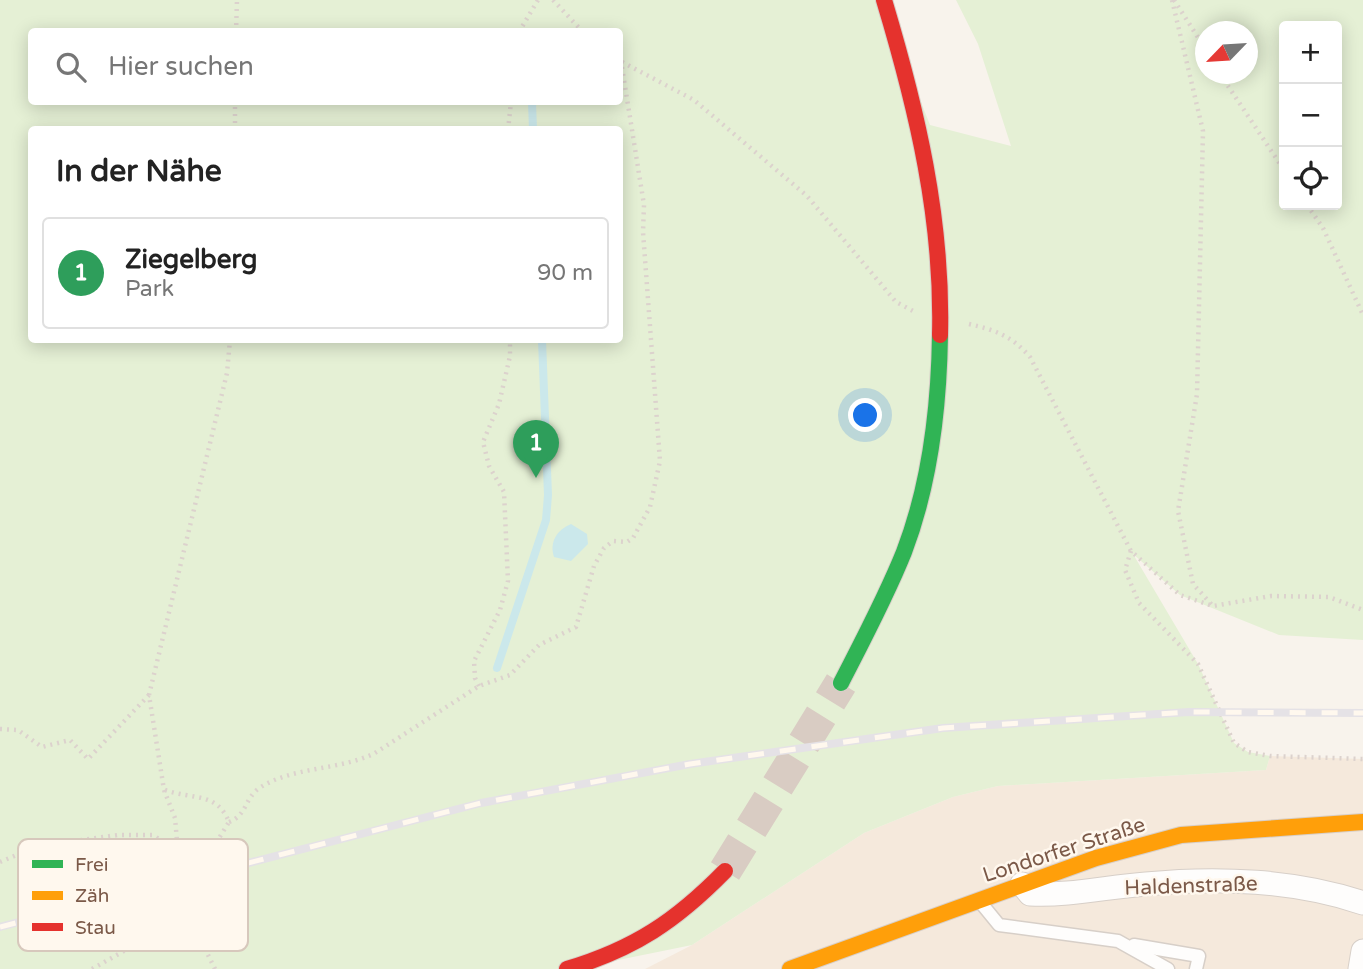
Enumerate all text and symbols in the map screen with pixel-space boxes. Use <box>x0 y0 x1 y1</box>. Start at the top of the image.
north arrow <box>1195 21 1258 84</box>
map controls <box>1279 21 1342 210</box>
button: + <box>1279 21 1342 84</box>
search box <box>28 28 623 105</box>
icon: search <box>52 48 90 86</box>
text: Hier suchen <box>108 51 254 82</box>
button: − <box>1279 84 1342 147</box>
button: locate <box>1279 147 1342 210</box>
text: In der Nähe <box>56 153 222 190</box>
text: Ziegelberg <box>125 244 257 275</box>
text: 1 <box>74 259 88 287</box>
text: 90 m <box>537 259 593 287</box>
text: Park <box>125 275 174 303</box>
your location <box>848 398 882 432</box>
pin: 1 <box>513 420 559 478</box>
street label: Londorfer Straße <box>980 812 1149 888</box>
legend <box>18 839 248 951</box>
text: Frei <box>75 854 109 876</box>
street label: Haldenstraße <box>1124 871 1258 901</box>
text: Zäh <box>75 885 109 907</box>
text: Stau <box>75 917 116 939</box>

